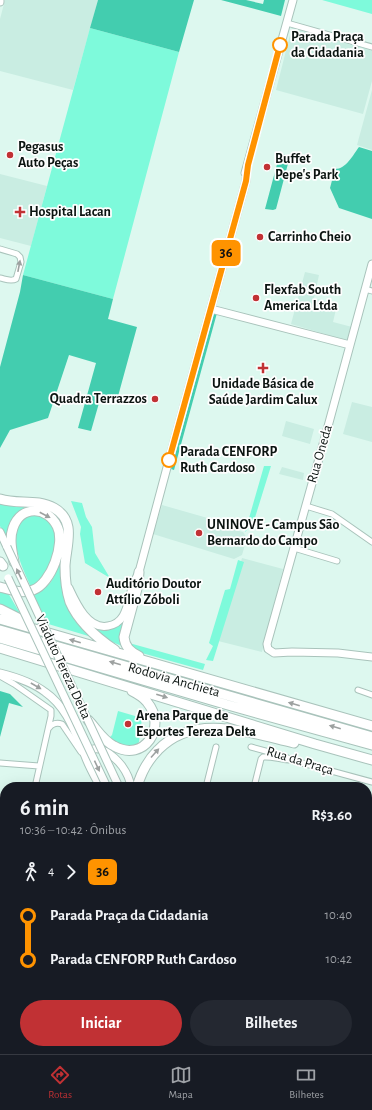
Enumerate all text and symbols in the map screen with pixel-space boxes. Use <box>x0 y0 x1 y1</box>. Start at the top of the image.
place label: Parada Praça da Cidadania <box>291 30 364 60</box>
marker: Parada Praça da Cidadania <box>272 37 288 53</box>
place label: Pegasus Auto Peças <box>18 140 78 170</box>
marker: Pegasus Auto Peças <box>5 150 15 160</box>
place label: Buffet Pepe's Park <box>275 152 339 182</box>
marker: Buffet Pepe's Park <box>262 162 272 172</box>
place label: Hospital Lacan <box>29 205 111 219</box>
marker: Hospital Lacan <box>14 206 26 218</box>
place label: Carrinho Cheio <box>268 230 351 244</box>
marker: Carrinho Cheio <box>255 232 265 242</box>
line badge: 36 <box>208 240 244 266</box>
text: 36 <box>220 246 232 260</box>
one-way arrow <box>17 259 23 272</box>
place label: Flexfab South America Ltda <box>264 283 341 313</box>
marker: Flexfab South America Ltda <box>251 293 261 303</box>
marker: Unidade Básica de Saúde Jardim Calux <box>257 362 269 374</box>
place label: Unidade Básica de Saúde Jardim Calux <box>209 377 318 407</box>
place label: Quadra Terrazzos <box>50 392 147 406</box>
marker: Quadra Terrazzos <box>150 394 160 404</box>
street label: Rua Oneda <box>305 423 335 485</box>
place label: Parada CENFORP Ruth Cardoso <box>180 445 277 475</box>
marker: Parada CENFORP Ruth Cardoso <box>161 452 177 468</box>
one-way arrow <box>39 511 51 518</box>
place label: UNINOVE - Campus São Bernardo do Campo <box>207 518 340 548</box>
marker: UNINOVE - Campus São Bernardo do Campo <box>194 528 204 538</box>
one-way arrow <box>16 568 22 580</box>
place label: Auditório Doutor Attílio Zóboli <box>106 577 201 607</box>
marker: Auditório Doutor Attílio Zóboli <box>93 587 103 597</box>
street label: Viaduto Tereza Delta <box>33 613 94 722</box>
one-way arrow <box>69 637 81 643</box>
one-way arrow <box>109 660 121 666</box>
street label: Rodovia Anchieta <box>127 660 222 700</box>
one-way arrow <box>31 683 42 690</box>
one-way arrow <box>156 693 168 699</box>
one-way arrow <box>288 701 300 707</box>
place label: Arena Parque de Esportes Tereza Delta <box>136 709 256 739</box>
marker: Arena Parque de Esportes Tereza Delta <box>123 719 133 729</box>
one-way arrow <box>328 724 340 730</box>
street label: Rua da Praça <box>265 744 336 778</box>
one-way arrow <box>150 748 160 758</box>
one-way arrow <box>94 760 100 771</box>
text: 6 min <box>20 797 69 819</box>
text: R$3.60 <box>311 808 352 823</box>
text: 10:36 – 10:42 · Ônibus <box>20 824 126 837</box>
icon: walk <box>20 861 42 883</box>
icon: forward <box>60 861 82 883</box>
text: 4 <box>48 865 54 878</box>
text: 36 <box>96 865 109 879</box>
text: Parada Praça da Cidadania <box>50 908 209 923</box>
text: 10:40 <box>325 909 352 922</box>
text: Parada CENFORP Ruth Cardoso <box>50 952 237 967</box>
text: 10:42 <box>326 953 352 966</box>
button: Iniciar <box>20 1000 182 1046</box>
button: Bilhetes <box>190 1000 352 1046</box>
tab: Rotas <box>48 1064 72 1101</box>
tab: Mapa <box>168 1064 193 1101</box>
tab: Bilhetes <box>289 1064 324 1101</box>

